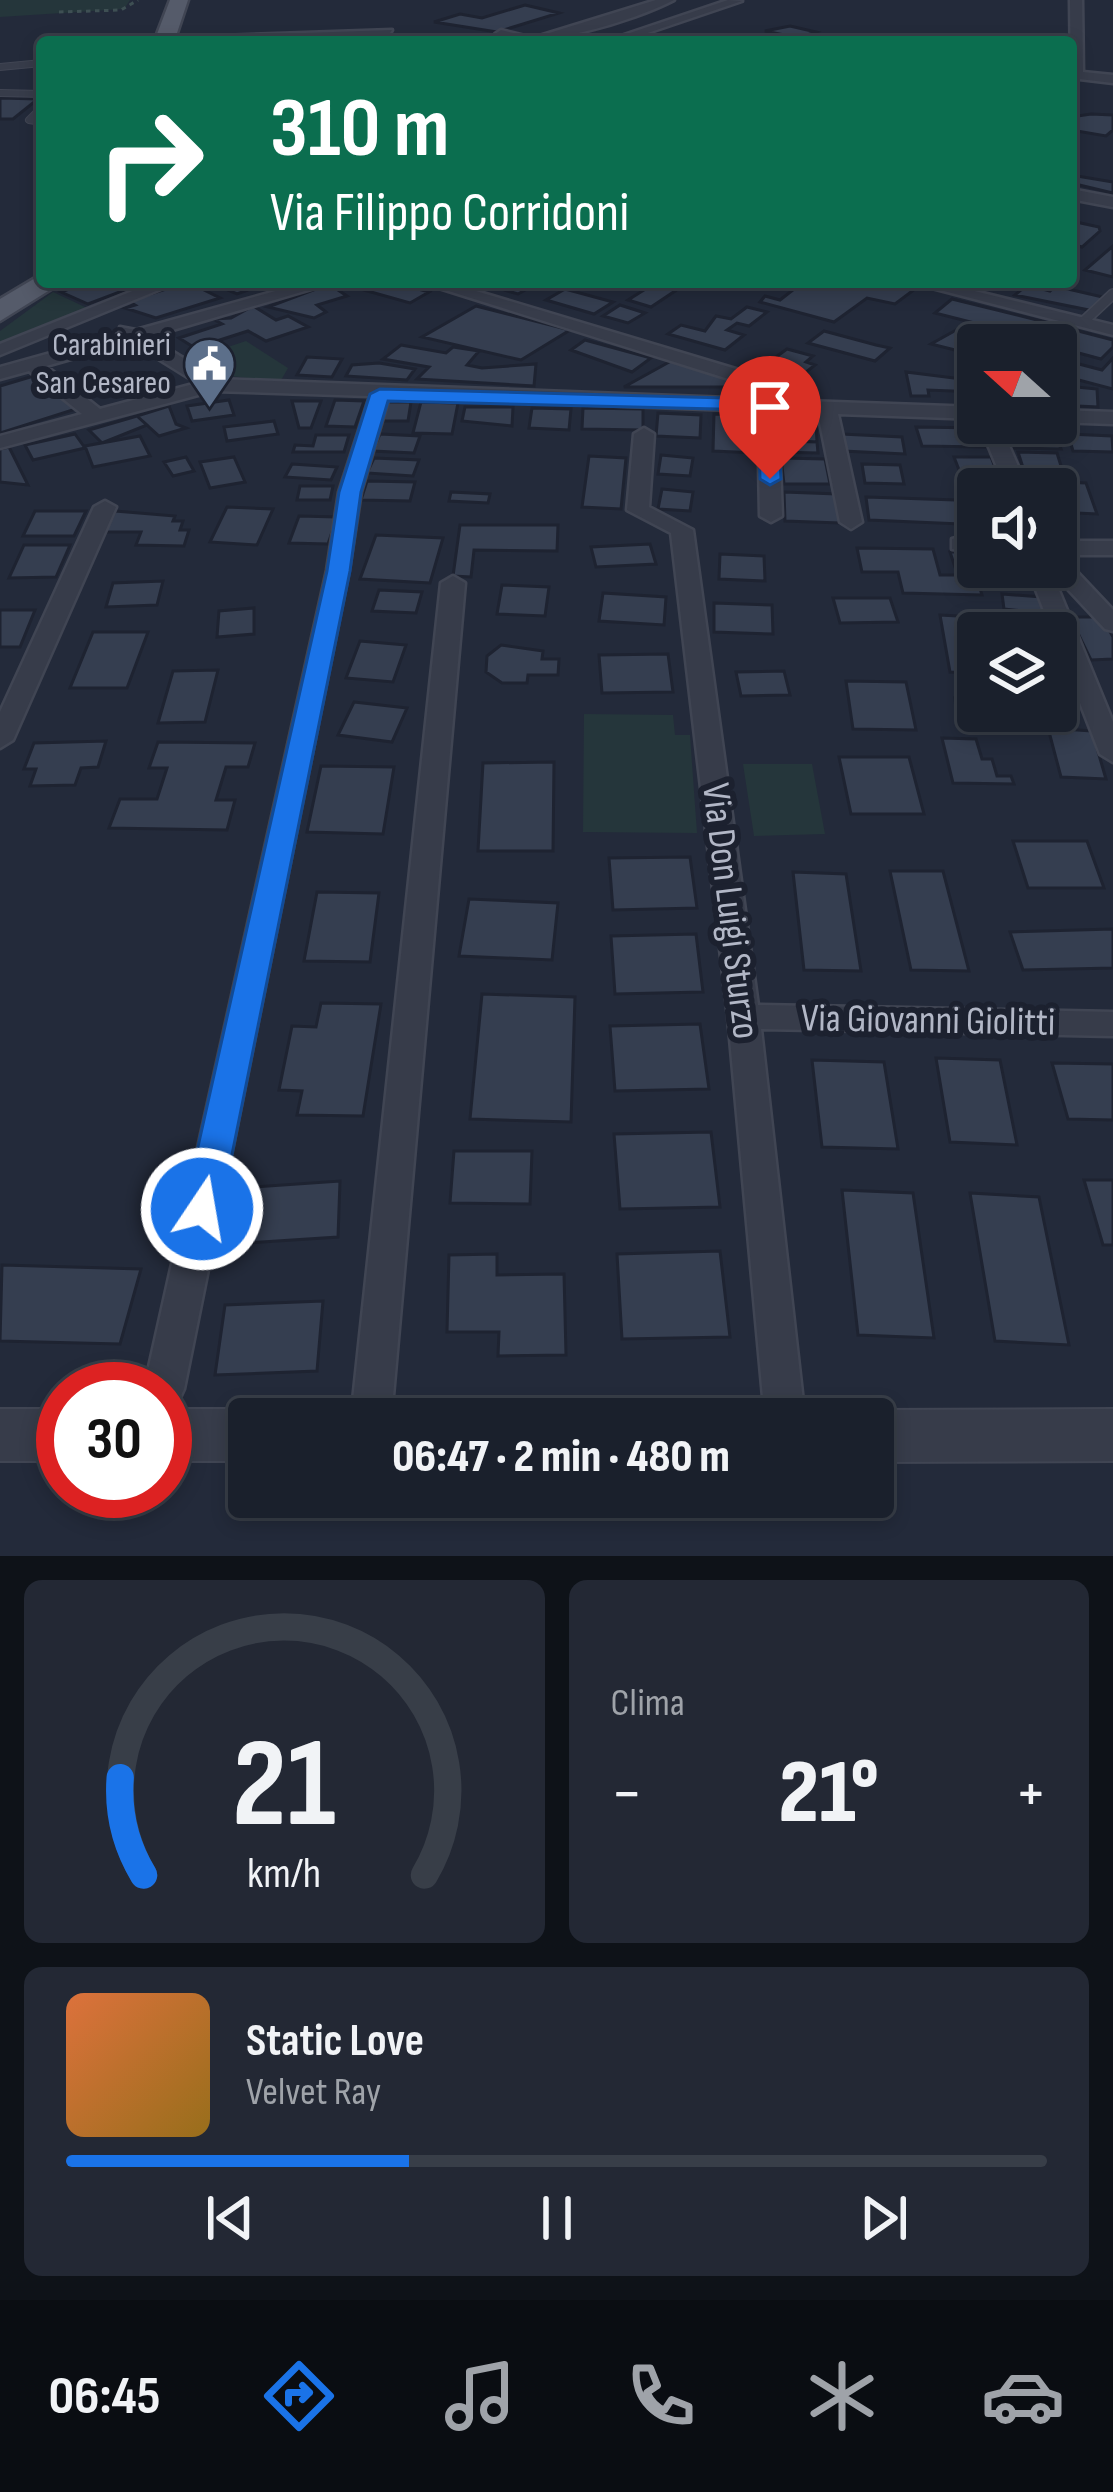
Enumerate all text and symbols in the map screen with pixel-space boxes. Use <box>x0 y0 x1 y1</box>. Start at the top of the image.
text: 310 m <box>270 79 449 180</box>
icon: right <box>72 84 228 240</box>
text: Via Filippo Corridoni <box>270 181 629 246</box>
north arrow <box>957 324 1077 444</box>
map controls <box>957 324 1077 732</box>
place label: Carabinieri San Cesareo <box>36 325 171 403</box>
public building icon: Carabinieri San Cesareo <box>182 336 238 410</box>
pin <box>719 356 821 479</box>
icon: arrive <box>737 374 803 440</box>
button: sound <box>957 468 1077 588</box>
button: layers <box>957 612 1077 732</box>
street label: Via Don Luigi Sturzo <box>691 781 769 1041</box>
street label: Via Giovanni Giolitti <box>800 995 1056 1047</box>
position arrow <box>139 1146 265 1272</box>
speed limit sign: 30 <box>36 1362 192 1518</box>
text: 06:47 · 2 min · 480 m <box>392 1430 730 1485</box>
text: Clima <box>611 1680 685 1727</box>
text: 21 <box>232 1712 336 1861</box>
text: 21° <box>779 1740 879 1848</box>
text: − <box>611 1755 643 1834</box>
text: + <box>1015 1755 1047 1834</box>
text: km/h <box>247 1847 321 1899</box>
text: Static Love <box>246 2014 424 2069</box>
text: Velvet Ray <box>246 2069 381 2116</box>
icon: previous <box>197 2185 263 2251</box>
icon: pause <box>524 2185 590 2251</box>
icon: next <box>851 2185 917 2251</box>
icon: directions <box>257 2354 341 2438</box>
icon: music <box>438 2354 522 2438</box>
icon: phone <box>619 2354 703 2438</box>
icon: climate <box>800 2354 884 2438</box>
icon: car <box>981 2354 1065 2438</box>
text: 06:45 <box>48 2364 160 2429</box>

